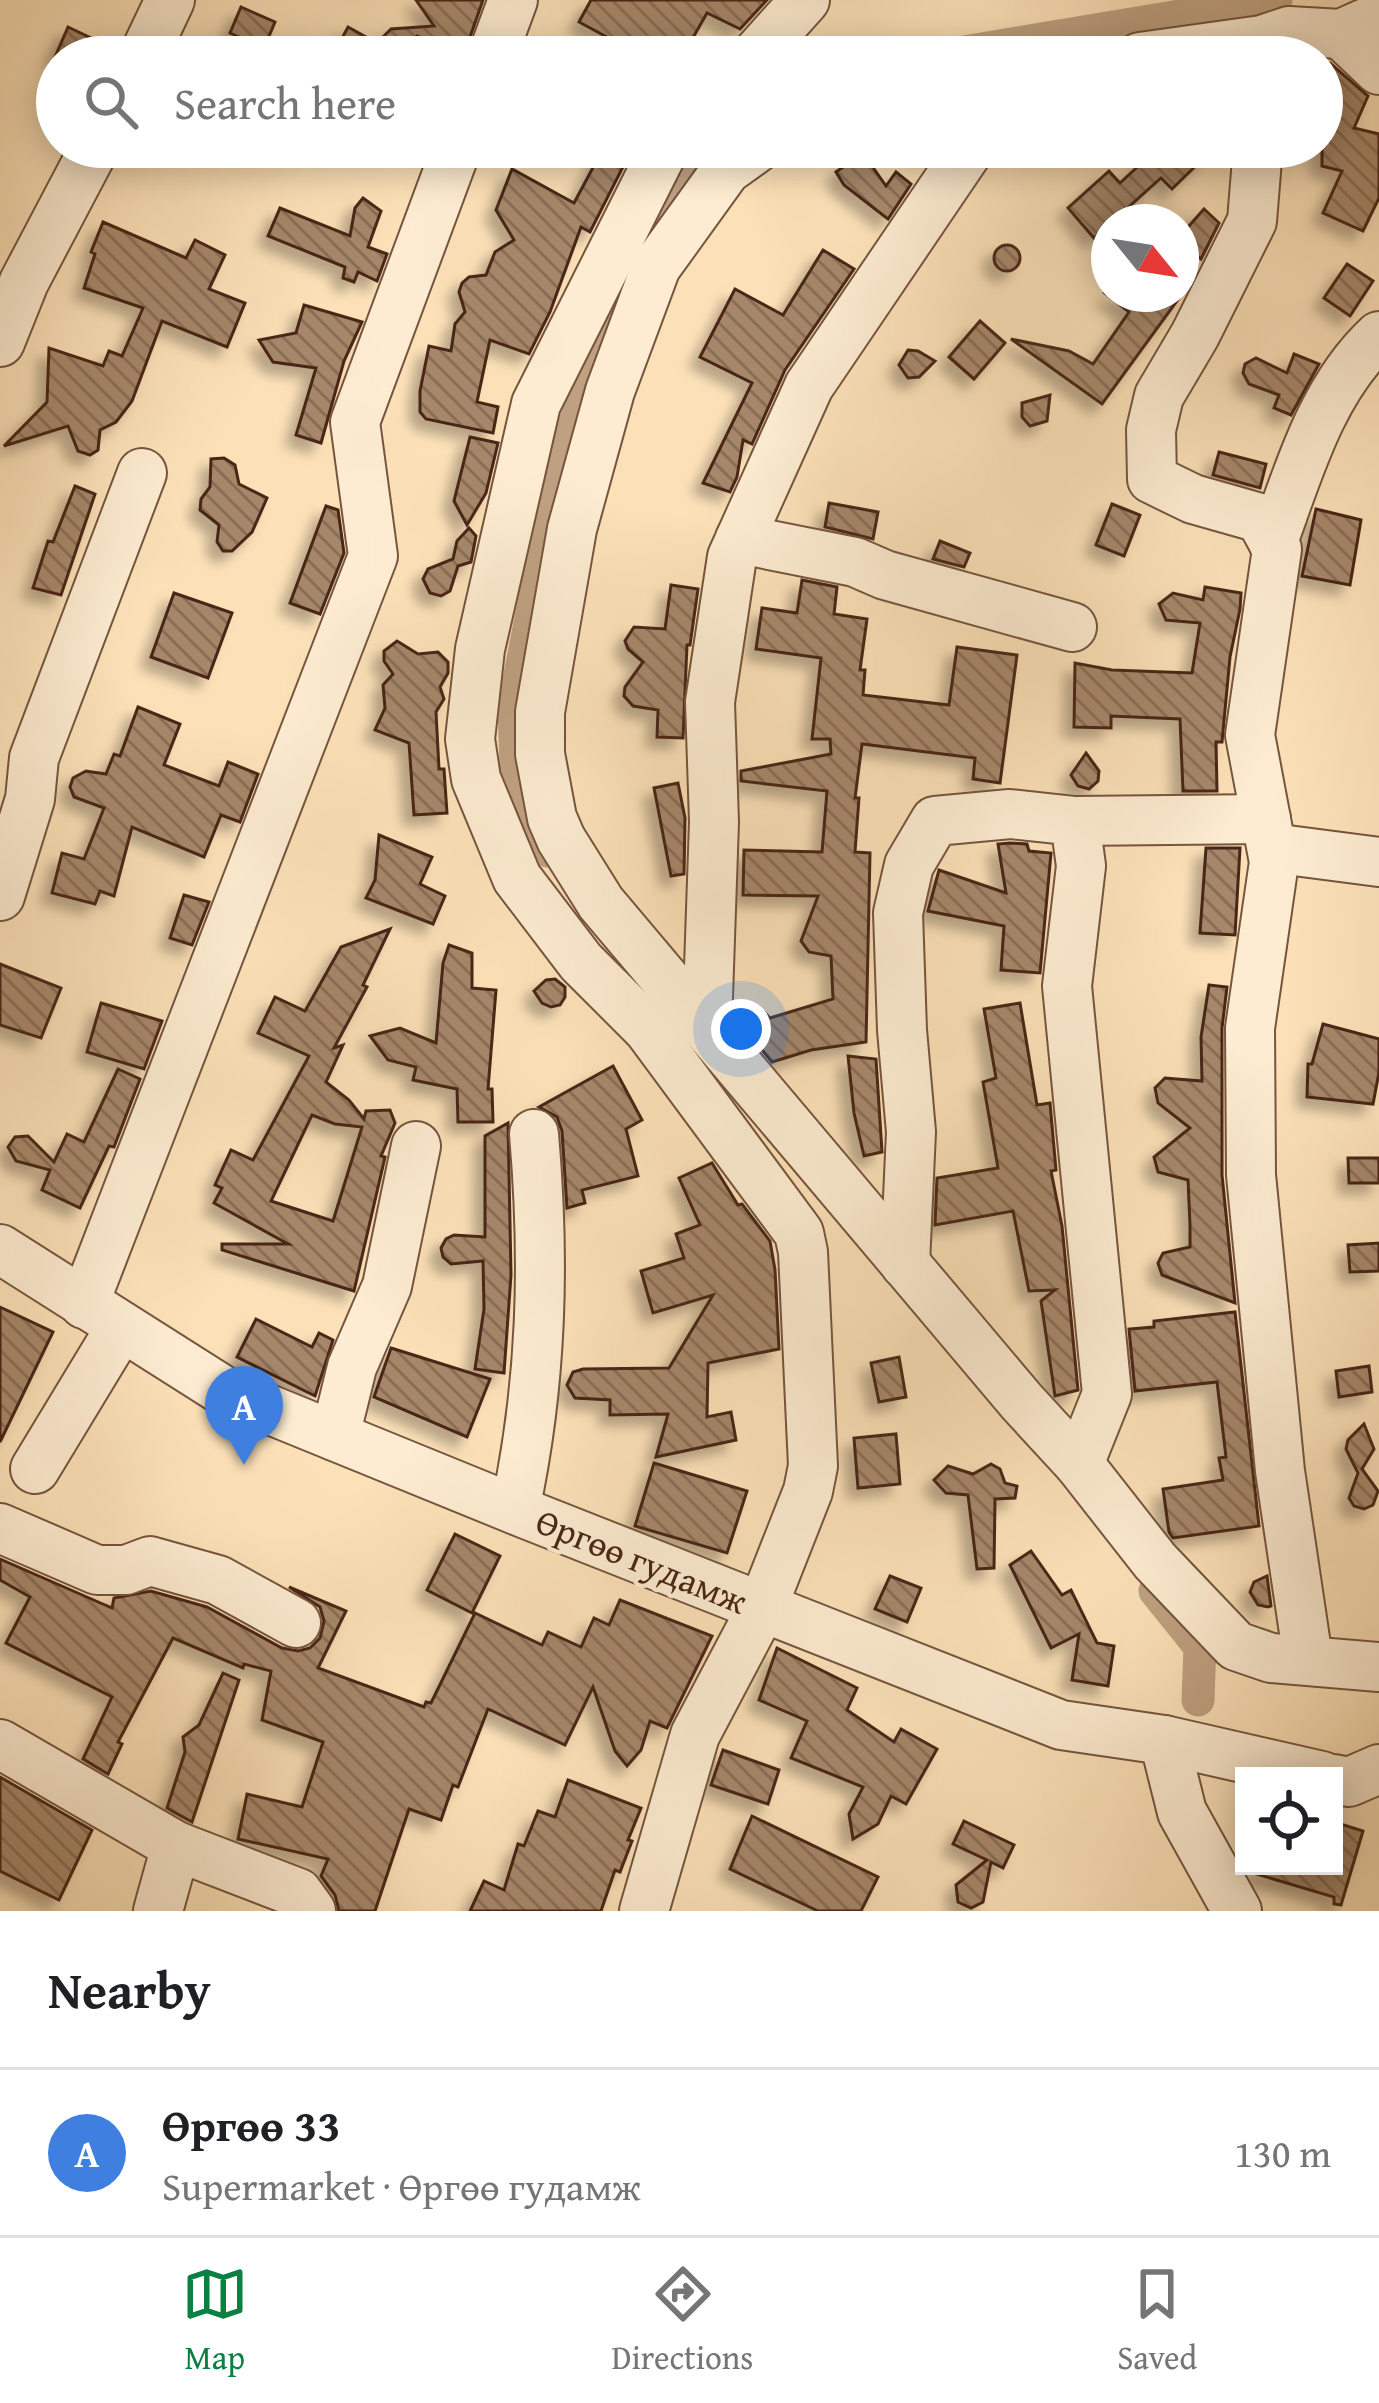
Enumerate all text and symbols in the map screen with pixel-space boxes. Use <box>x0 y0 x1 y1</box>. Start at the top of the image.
search box <box>36 36 1343 168</box>
icon: search <box>78 69 144 135</box>
text: Search here <box>174 70 396 135</box>
north arrow <box>1091 204 1199 312</box>
your location <box>711 999 771 1059</box>
pin: A <box>205 1366 283 1465</box>
street label: Өргөө гудамж <box>528 1494 756 1627</box>
map controls <box>1235 1767 1343 1875</box>
button: locate <box>1235 1767 1343 1875</box>
text: Nearby <box>48 1952 211 2027</box>
text: Өргөө 33 <box>162 2092 341 2157</box>
text: A <box>75 2124 99 2181</box>
text: 130 m <box>1234 2124 1331 2181</box>
text: Supermarket · Өргөө гудамж <box>162 2157 641 2214</box>
tab: Map <box>182 2261 248 2381</box>
tab: Directions <box>612 2261 753 2381</box>
tab: Saved <box>1117 2261 1197 2381</box>

